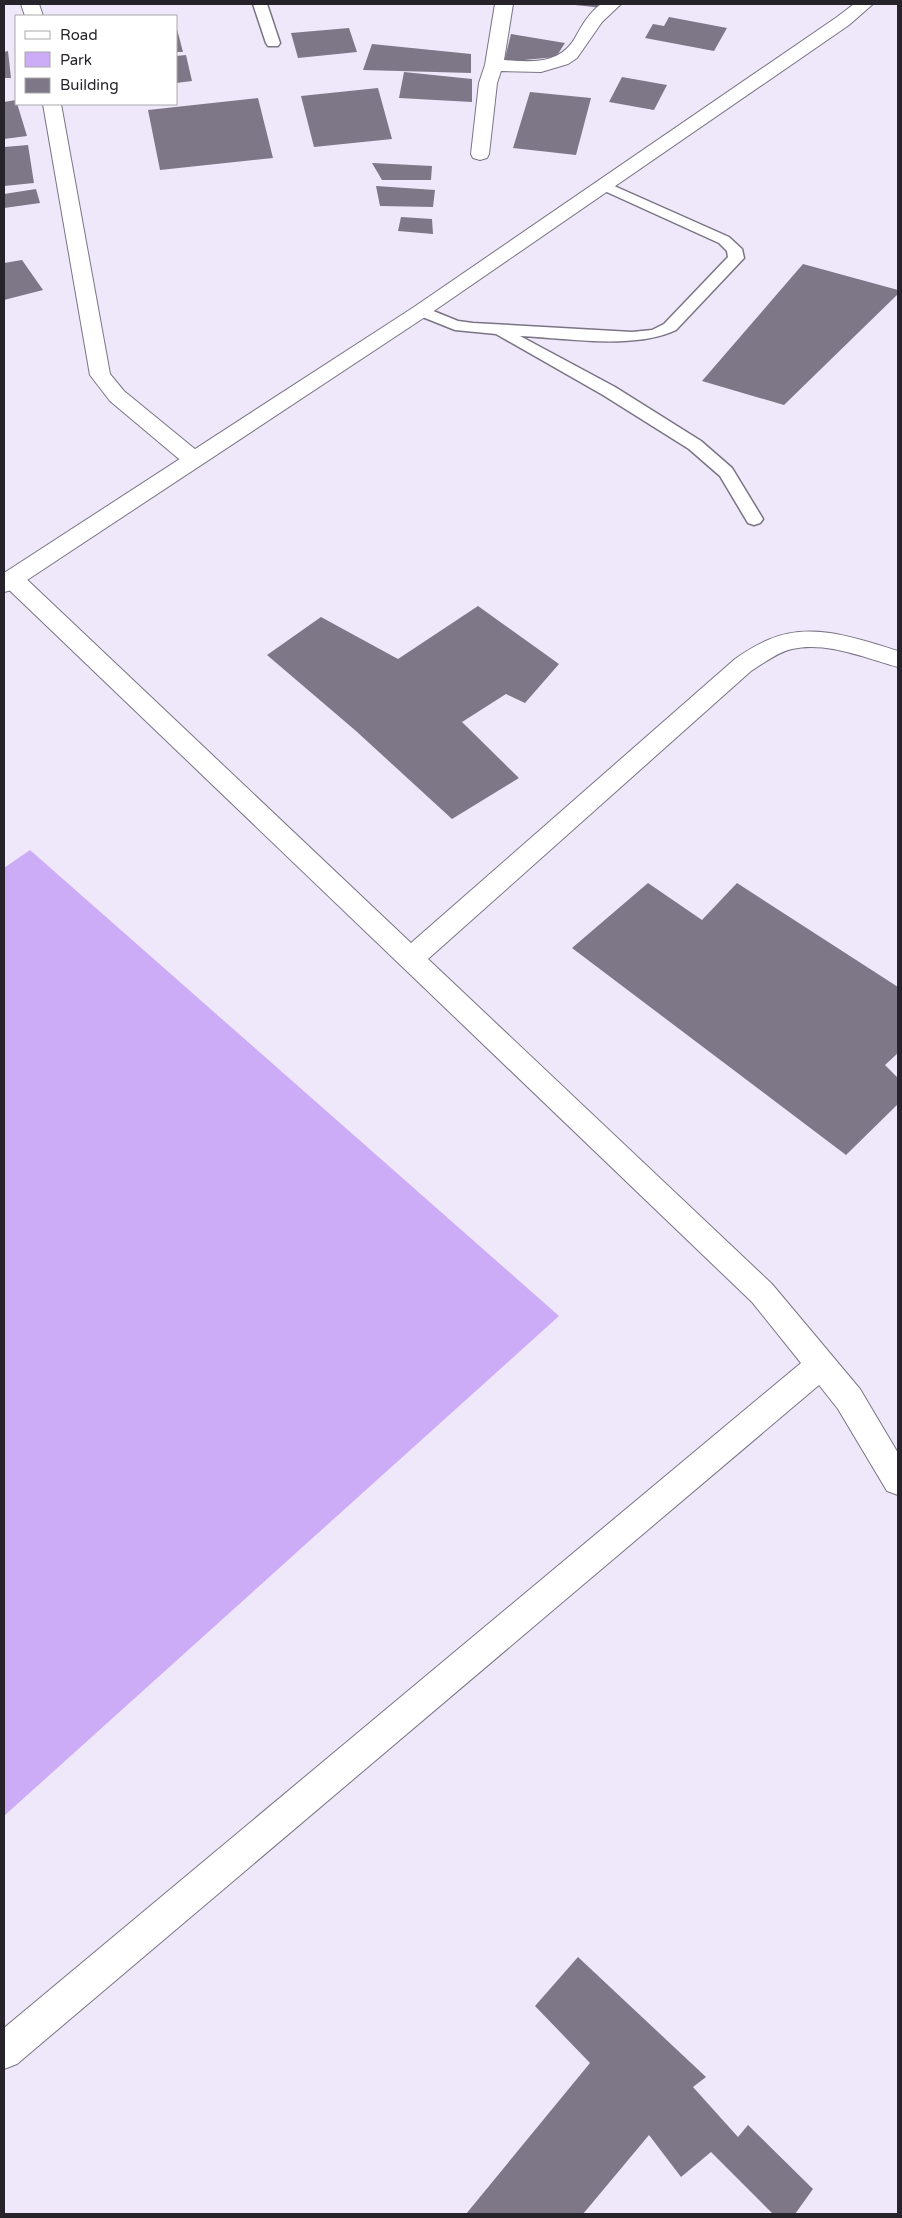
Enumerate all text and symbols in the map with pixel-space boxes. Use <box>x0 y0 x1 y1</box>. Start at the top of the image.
legend <box>15 15 178 105</box>
text: Road <box>60 26 98 44</box>
text: Park <box>60 51 92 69</box>
text: Building <box>60 76 119 94</box>

